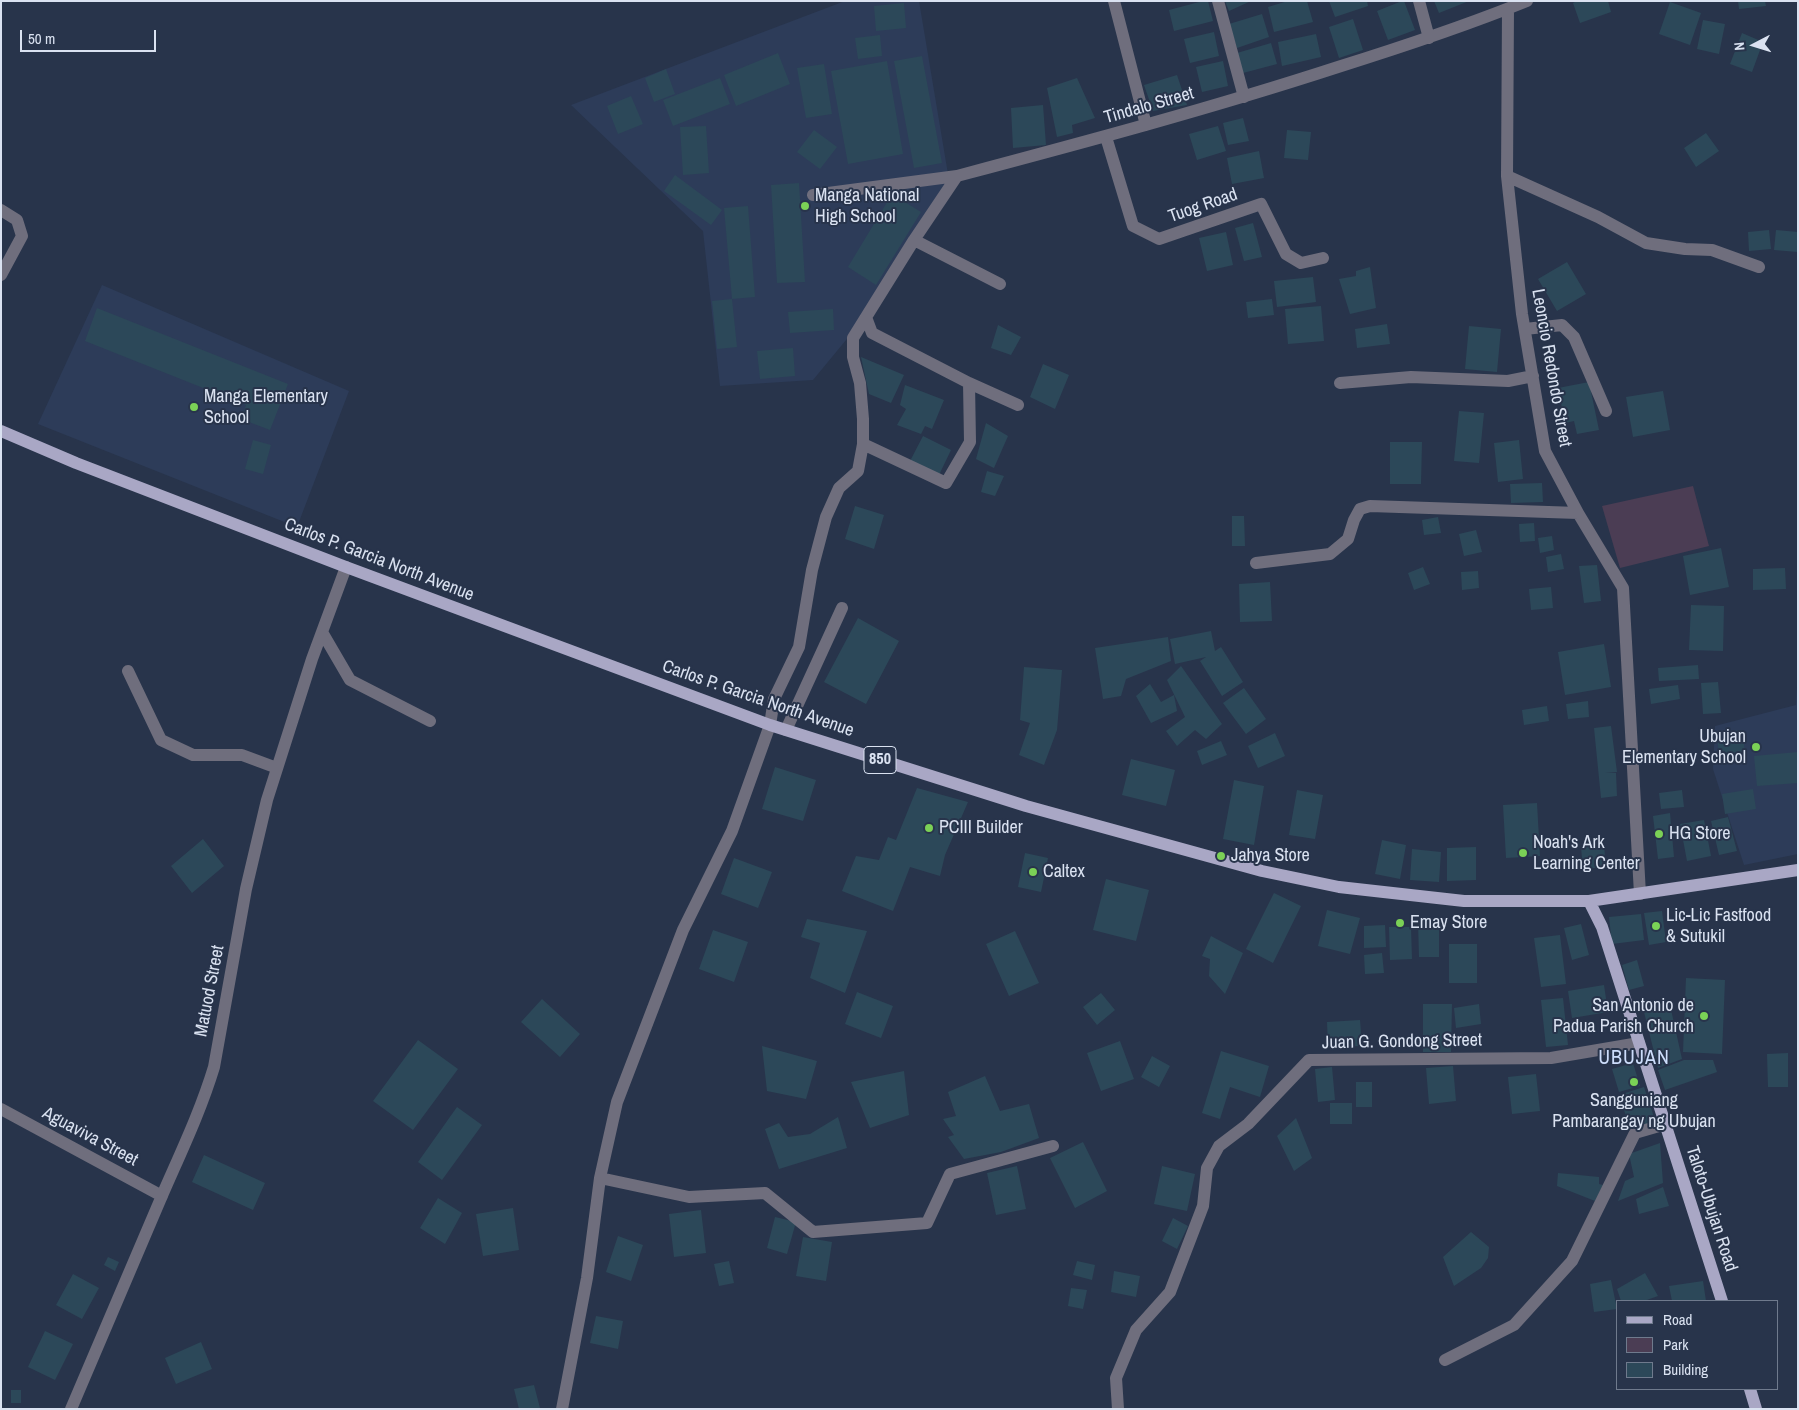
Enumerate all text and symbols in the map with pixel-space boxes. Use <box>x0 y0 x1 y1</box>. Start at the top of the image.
scale bar <box>22 20 159 52</box>
north arrow <box>1729 20 1779 70</box>
text: 50 m <box>28 28 55 49</box>
text: N <box>1730 41 1748 51</box>
street label: Tindalo Street <box>1102 83 1196 129</box>
street label: Tuog Road <box>1166 184 1240 228</box>
place label: Manga National High School <box>815 185 919 228</box>
marker: Manga National High School <box>799 200 811 212</box>
street label: Leoncio Redondo Street <box>1526 287 1576 449</box>
place label: Manga Elementary School <box>204 386 328 428</box>
marker: Manga Elementary School <box>188 401 200 413</box>
street label: Carlos P. Garcia North Avenue <box>281 514 477 606</box>
street label: Carlos P. Garcia North Avenue <box>659 656 857 742</box>
place label: Ubujan Elementary School <box>1622 726 1746 769</box>
marker: Ubujan Elementary School <box>1750 741 1762 753</box>
road number: 850 <box>864 746 896 774</box>
place label: PCIII Builder <box>939 817 1023 839</box>
marker: PCIII Builder <box>923 822 935 834</box>
place label: HG Store <box>1669 823 1731 845</box>
marker: HG Store <box>1653 828 1665 840</box>
place label: Noah's Ark Learning Center <box>1533 832 1640 874</box>
place label: Jahya Store <box>1231 845 1310 867</box>
marker: Noah's Ark Learning Center <box>1517 847 1529 859</box>
marker: Jahya Store <box>1215 850 1227 862</box>
place label: Caltex <box>1043 861 1085 883</box>
marker: Caltex <box>1027 866 1039 878</box>
place label: Lic-Lic Fastfood & Sutukil <box>1666 905 1771 948</box>
place label: Emay Store <box>1410 912 1487 934</box>
marker: Emay Store <box>1394 917 1406 929</box>
marker: Lic-Lic Fastfood & Sutukil <box>1650 920 1662 932</box>
street label: Matuod Street <box>191 943 229 1039</box>
place label: San Antonio de Padua Parish Church <box>1553 995 1694 1038</box>
marker: San Antonio de Padua Parish Church <box>1698 1010 1710 1022</box>
street label: Juan G. Gondong Street <box>1322 1030 1482 1054</box>
district label: UBUJAN <box>1597 1047 1671 1071</box>
marker: Sangguniang Pambarangay ng Ubujan <box>1628 1076 1640 1088</box>
place label: Sangguniang Pambarangay ng Ubujan <box>1552 1090 1716 1132</box>
street label: Aguaviva Street <box>39 1103 141 1171</box>
street label: Taloto-Ubujan Road <box>1681 1143 1741 1275</box>
legend <box>1616 1300 1779 1390</box>
text: Road <box>1663 1309 1692 1330</box>
text: Park <box>1663 1334 1688 1355</box>
text: Building <box>1663 1359 1708 1380</box>

